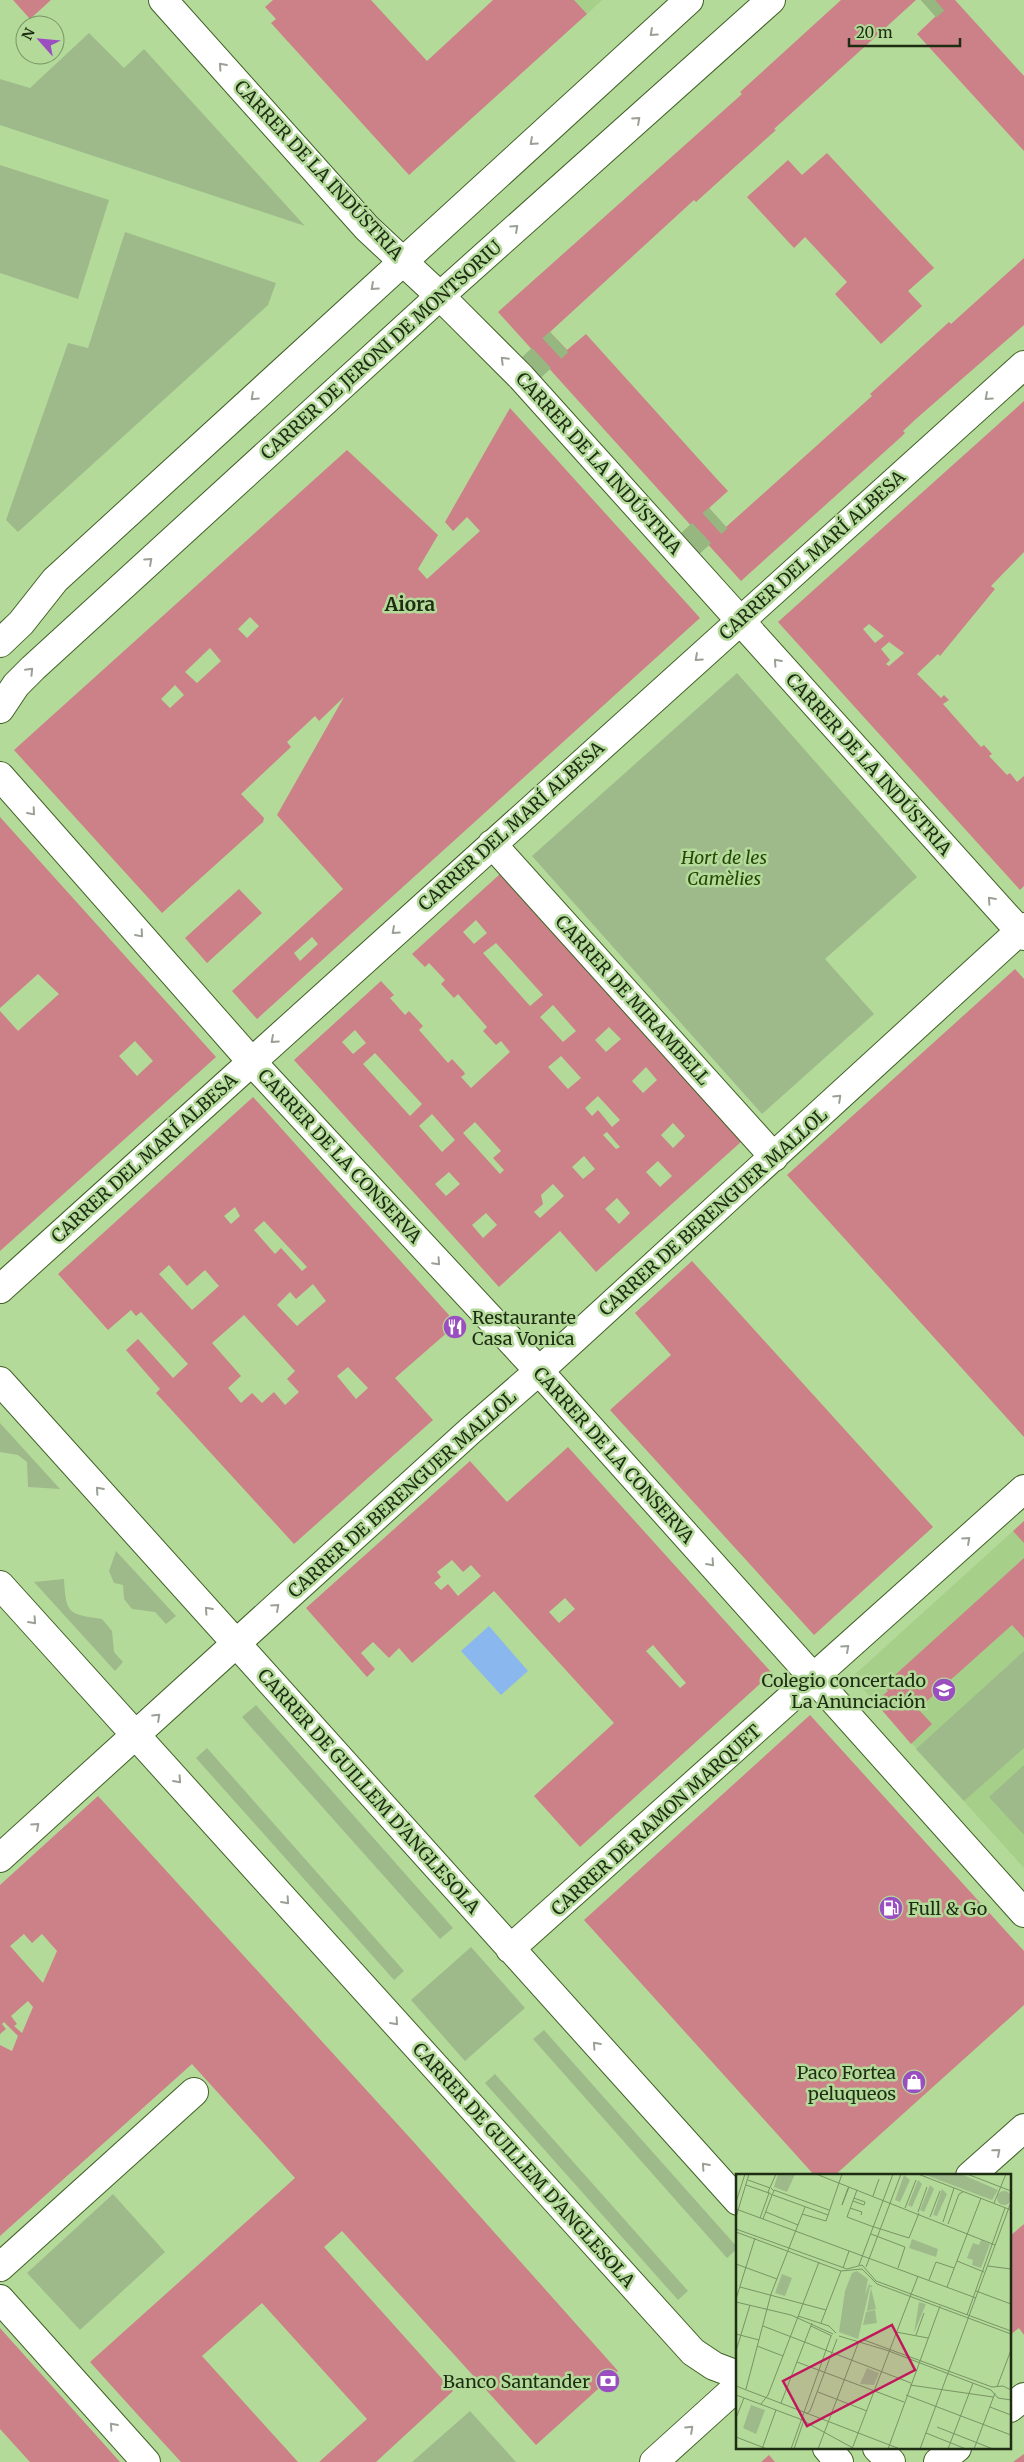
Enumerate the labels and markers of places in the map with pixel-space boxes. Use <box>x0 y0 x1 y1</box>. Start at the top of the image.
place label: Restaurante Casa Vonica <box>472 1306 576 1350</box>
restaurant icon: Restaurante Casa Vonica <box>442 1314 468 1340</box>
place label: Colegio concertado La Anunciación <box>761 1669 926 1713</box>
school or university icon: Colegio concertado La Anunciación <box>931 1677 957 1703</box>
fuel station icon: Full & Go <box>878 1895 904 1921</box>
place label: Full & Go <box>908 1897 987 1920</box>
place label: Paco Fortea peluqueos <box>797 2061 896 2105</box>
shop icon: Paco Fortea peluqueos <box>901 2069 927 2095</box>
bank icon: Banco Santander <box>595 2368 621 2394</box>
place label: Banco Santander <box>443 2370 590 2393</box>

